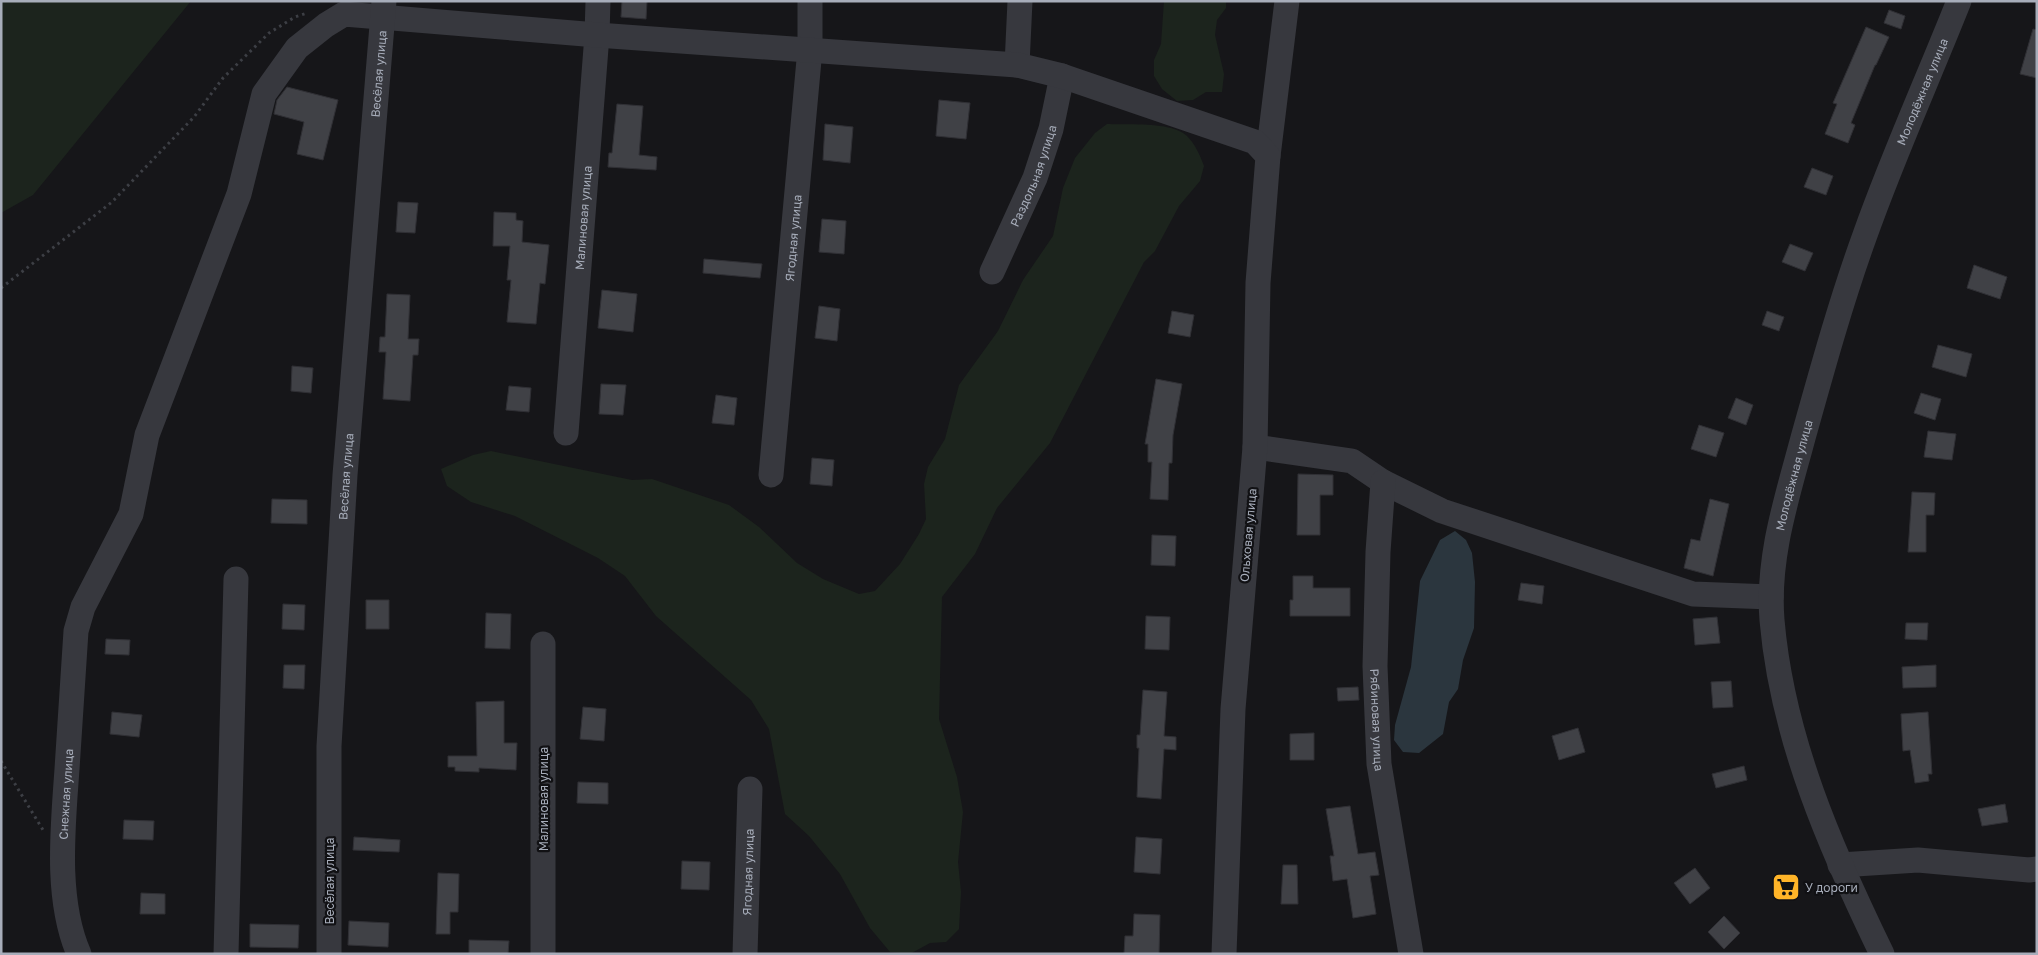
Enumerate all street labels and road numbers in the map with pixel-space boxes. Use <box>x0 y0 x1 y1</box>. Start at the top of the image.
street label: Весёлая улица <box>367 30 389 118</box>
street label: Молодёжная улица <box>1893 36 1951 147</box>
street label: Раздольная улица <box>1006 124 1059 229</box>
street label: Малиновая улица <box>571 165 594 270</box>
street label: Ягодная улица <box>781 194 804 282</box>
street label: Молодёжная улица <box>1772 418 1815 532</box>
street label: Весёлая улица <box>335 432 356 520</box>
street label: Ольховая улица <box>1236 488 1260 582</box>
street label: Рябиновая улица <box>1368 668 1388 772</box>
street label: Малиновая улица <box>536 747 551 851</box>
street label: Снежная улица <box>55 748 76 840</box>
street label: Ягодная улица <box>739 828 756 916</box>
street label: Весёлая улица <box>322 837 337 925</box>

